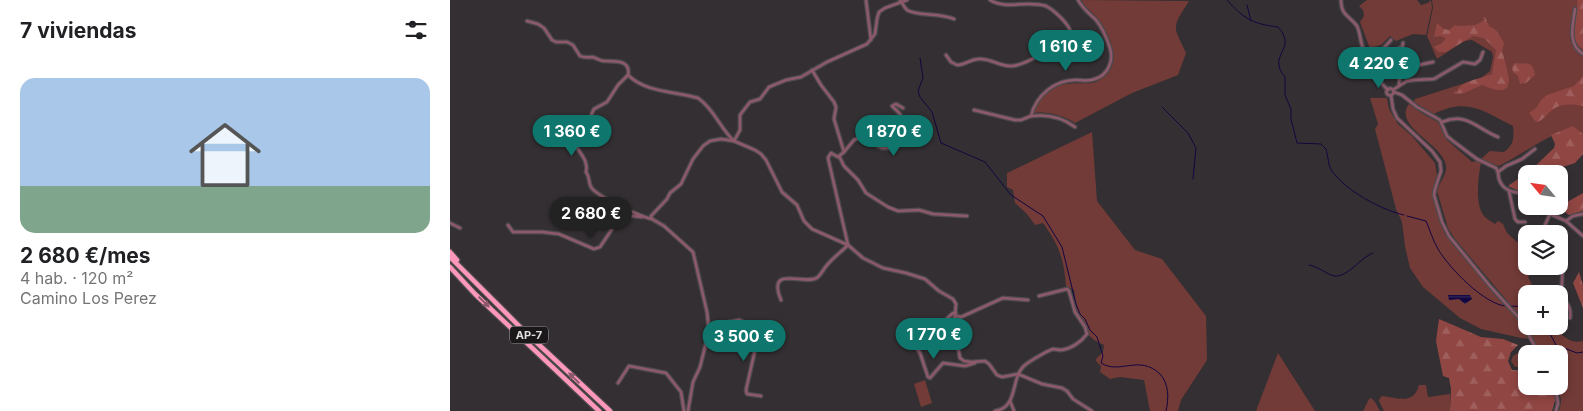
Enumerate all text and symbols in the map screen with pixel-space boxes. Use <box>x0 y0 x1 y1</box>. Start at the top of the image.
icon: filters <box>402 16 430 44</box>
text: 7 viviendas <box>20 18 137 43</box>
pin: 1 610 € <box>1020 30 1112 72</box>
text: 1 610 € <box>1039 36 1093 56</box>
pin: 4 220 € <box>1333 46 1425 89</box>
text: 4 220 € <box>1349 53 1409 73</box>
icon: home <box>180 110 270 200</box>
pin: 1 360 € <box>526 114 618 157</box>
pin: 1 870 € <box>848 114 940 157</box>
text: 1 360 € <box>544 121 600 141</box>
text: 1 870 € <box>866 121 922 141</box>
north arrow <box>1518 165 1568 215</box>
map controls <box>1518 165 1568 395</box>
pin: 2 680 € <box>545 196 637 239</box>
text: 2 680 € <box>561 203 621 223</box>
button: layers <box>1518 225 1568 275</box>
text: 2 680 €/mes <box>20 243 151 268</box>
text: 4 hab. · 120 m² <box>20 268 133 288</box>
button: + <box>1518 285 1568 335</box>
text: Camino Los Perez <box>20 288 157 308</box>
one-way arrow <box>478 296 490 308</box>
pin: 1 770 € <box>888 318 980 360</box>
pin: 3 500 € <box>698 320 790 362</box>
text: 1 770 € <box>907 324 961 344</box>
road number: AP-7 <box>510 326 548 344</box>
text: 3 500 € <box>714 326 774 346</box>
button: − <box>1518 345 1568 395</box>
one-way arrow <box>568 372 580 384</box>

